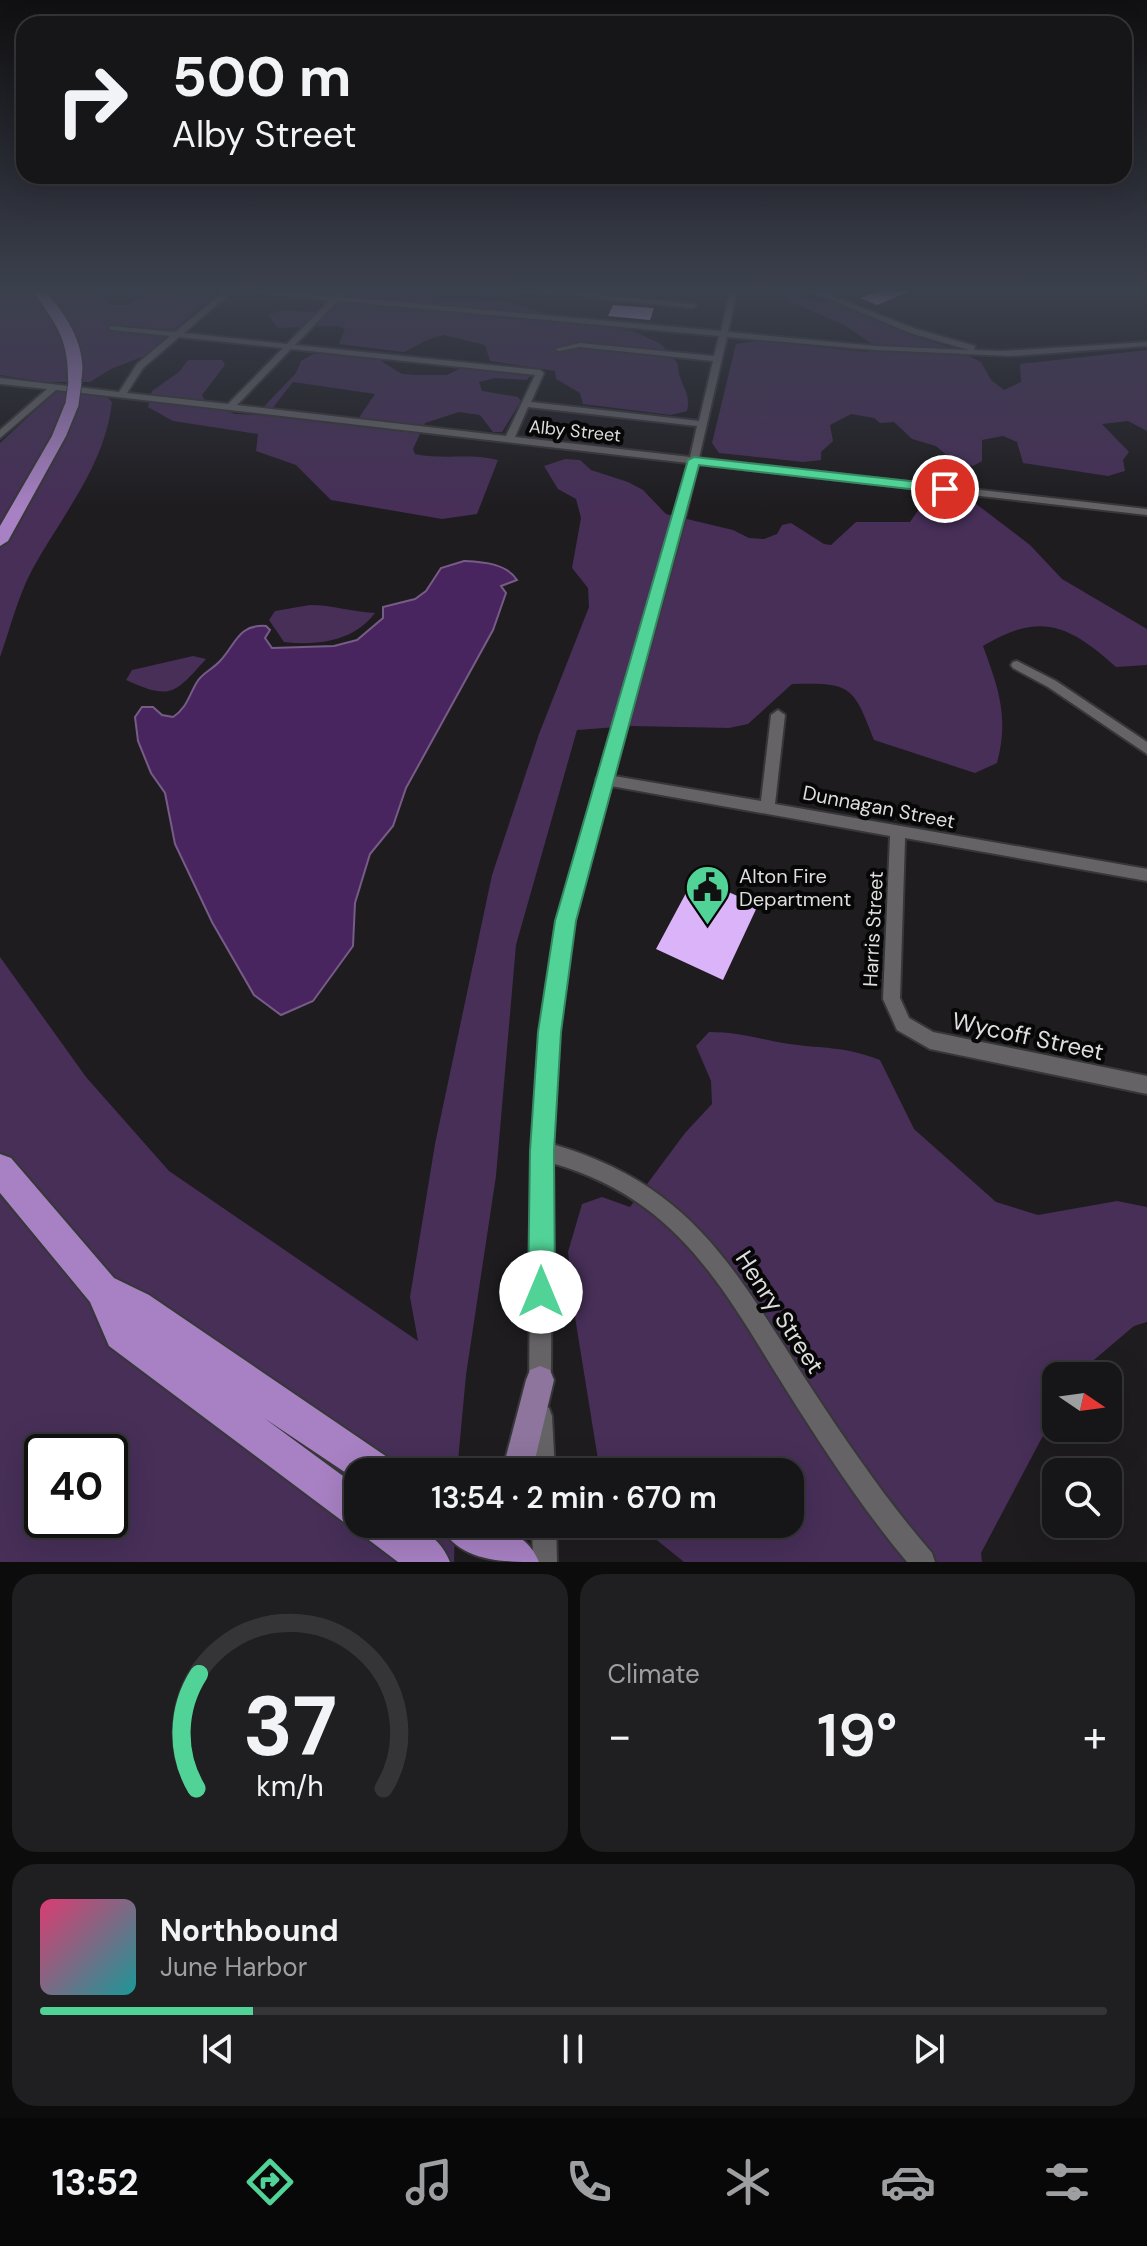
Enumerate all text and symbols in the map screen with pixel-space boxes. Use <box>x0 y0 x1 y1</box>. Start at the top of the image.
text: 500 m <box>172 40 352 113</box>
icon: right <box>40 48 144 152</box>
text: Alby Street <box>172 111 357 158</box>
street label: Alby Street <box>528 414 622 448</box>
pin <box>911 455 979 523</box>
icon: arrive <box>923 467 967 511</box>
street label: Dunnagan Street <box>801 779 958 835</box>
place label: Alton Fire Department <box>739 863 851 912</box>
public building icon: Alton Fire Department <box>684 864 732 927</box>
street label: Harris Street <box>857 870 889 988</box>
street label: Wycoff Street <box>949 1005 1107 1067</box>
street label: Henry Street <box>729 1245 831 1379</box>
position arrow <box>499 1250 583 1334</box>
north arrow <box>1042 1362 1122 1442</box>
map controls <box>1042 1362 1122 1538</box>
speed limit sign: 40 <box>24 1434 128 1538</box>
button: search <box>1042 1458 1122 1538</box>
text: 13:54 · 2 min · 670 m <box>431 1478 717 1517</box>
text: Climate <box>608 1657 700 1691</box>
text: 37 <box>243 1672 337 1781</box>
text: 19° <box>817 1696 897 1775</box>
text: − <box>608 1707 632 1765</box>
text: + <box>1083 1707 1107 1765</box>
text: km/h <box>256 1768 324 1805</box>
text: Northbound <box>160 1911 339 1950</box>
text: June Harbor <box>160 1950 307 1984</box>
icon: previous <box>196 2027 240 2071</box>
icon: pause <box>551 2027 595 2071</box>
icon: next <box>907 2027 951 2071</box>
icon: directions <box>242 2154 298 2210</box>
icon: music <box>401 2154 457 2210</box>
icon: phone <box>561 2154 617 2210</box>
icon: climate <box>720 2154 776 2210</box>
icon: car <box>880 2154 936 2210</box>
icon: filters <box>1039 2154 1095 2210</box>
text: 13:52 <box>52 2159 139 2206</box>

